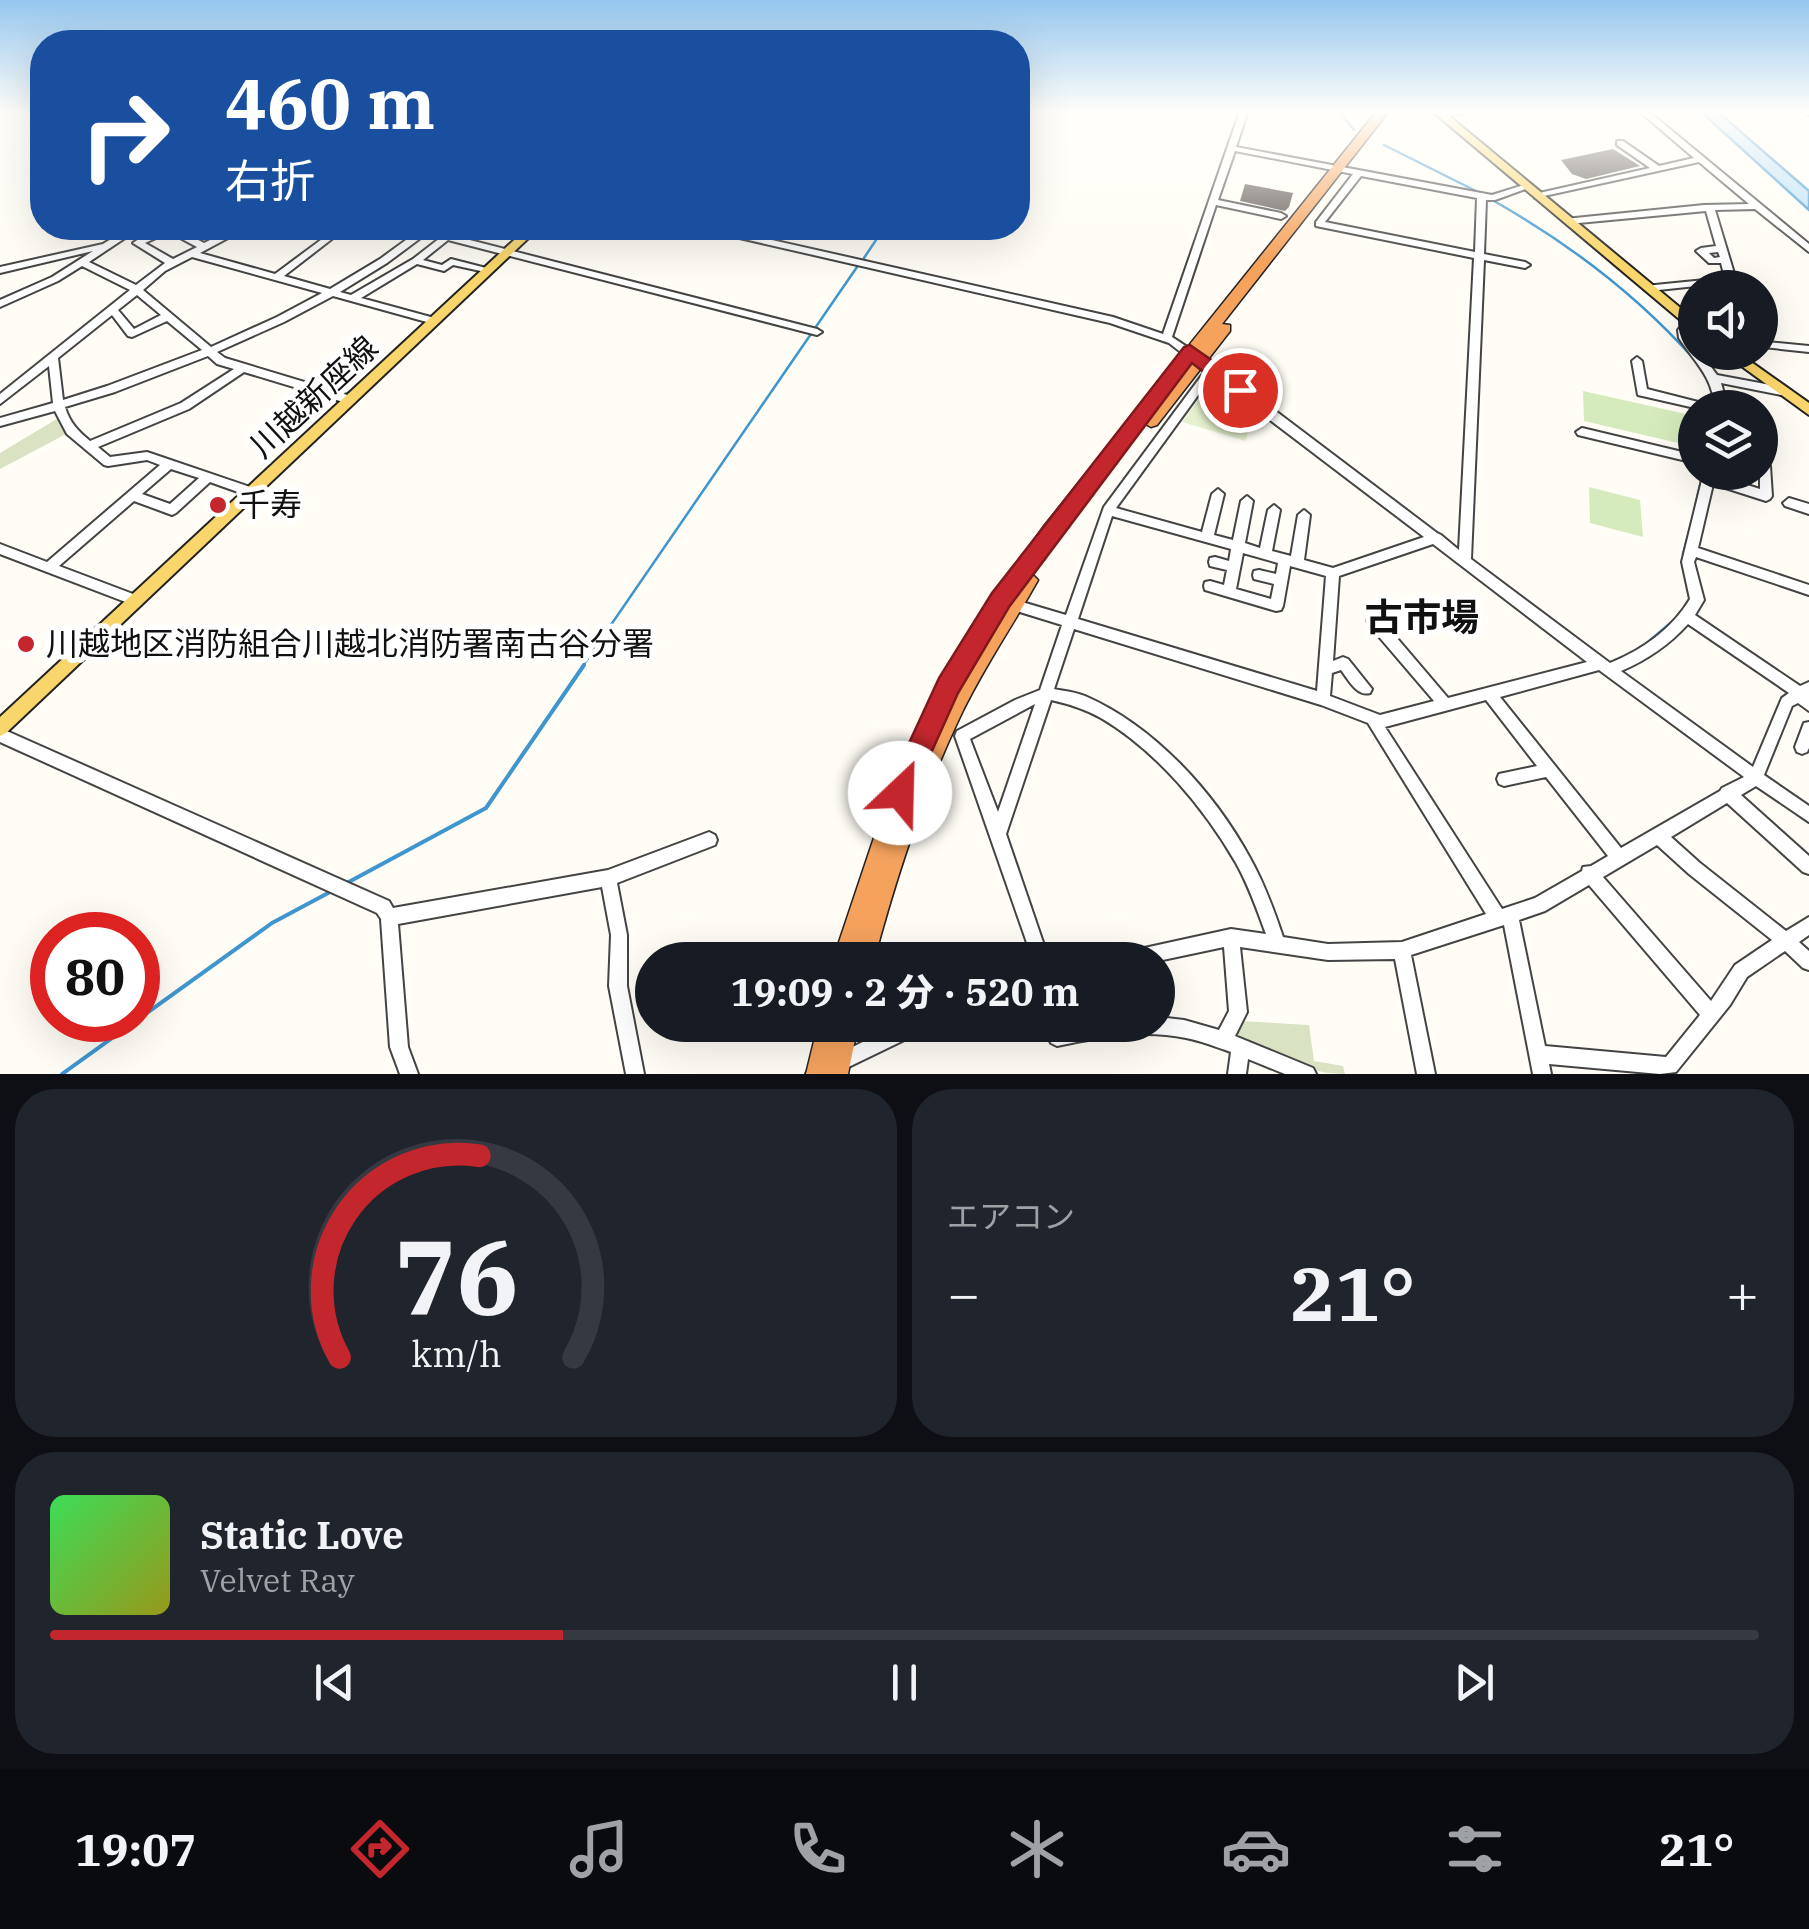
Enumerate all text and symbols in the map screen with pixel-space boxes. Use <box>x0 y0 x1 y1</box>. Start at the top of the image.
text: 460 m <box>225 57 435 148</box>
icon: right <box>60 70 190 200</box>
text: 右折 <box>225 151 315 209</box>
map controls <box>1678 270 1778 490</box>
button: sound <box>1678 270 1778 370</box>
street label: 川越新座線 <box>240 326 386 466</box>
pin <box>1198 348 1283 433</box>
icon: arrive <box>1213 363 1268 418</box>
button: layers <box>1678 390 1778 490</box>
place label: 千寿 <box>238 483 302 525</box>
marker: 千寿 <box>207 494 229 516</box>
district label: 古市場 <box>1365 592 1479 641</box>
place label: 川越地区消防組合川越北消防署南古谷分署 <box>46 622 654 664</box>
marker: 川越地区消防組合川越北消防署南古谷分署 <box>15 633 37 655</box>
position arrow <box>848 741 952 845</box>
speed limit sign: 80 <box>30 912 160 1042</box>
text: 19:09 · 2 分 · 520 m <box>731 967 1079 1016</box>
text: エアコン <box>947 1195 1075 1237</box>
text: 76 <box>394 1208 518 1344</box>
text: 21° <box>1290 1244 1416 1342</box>
text: − <box>947 1258 980 1329</box>
text: + <box>1726 1258 1759 1329</box>
text: km/h <box>411 1330 501 1377</box>
text: Static Love <box>200 1510 404 1559</box>
text: Velvet Ray <box>200 1559 355 1601</box>
icon: previous <box>307 1655 362 1710</box>
icon: pause <box>877 1655 932 1710</box>
icon: next <box>1447 1655 1502 1710</box>
icon: directions <box>345 1814 415 1884</box>
icon: music <box>564 1814 634 1884</box>
icon: phone <box>783 1814 853 1884</box>
icon: climate <box>1002 1814 1072 1884</box>
icon: car <box>1221 1814 1291 1884</box>
icon: filters <box>1440 1814 1510 1884</box>
text: 19:07 <box>75 1820 196 1878</box>
text: 21° <box>1659 1820 1734 1878</box>

